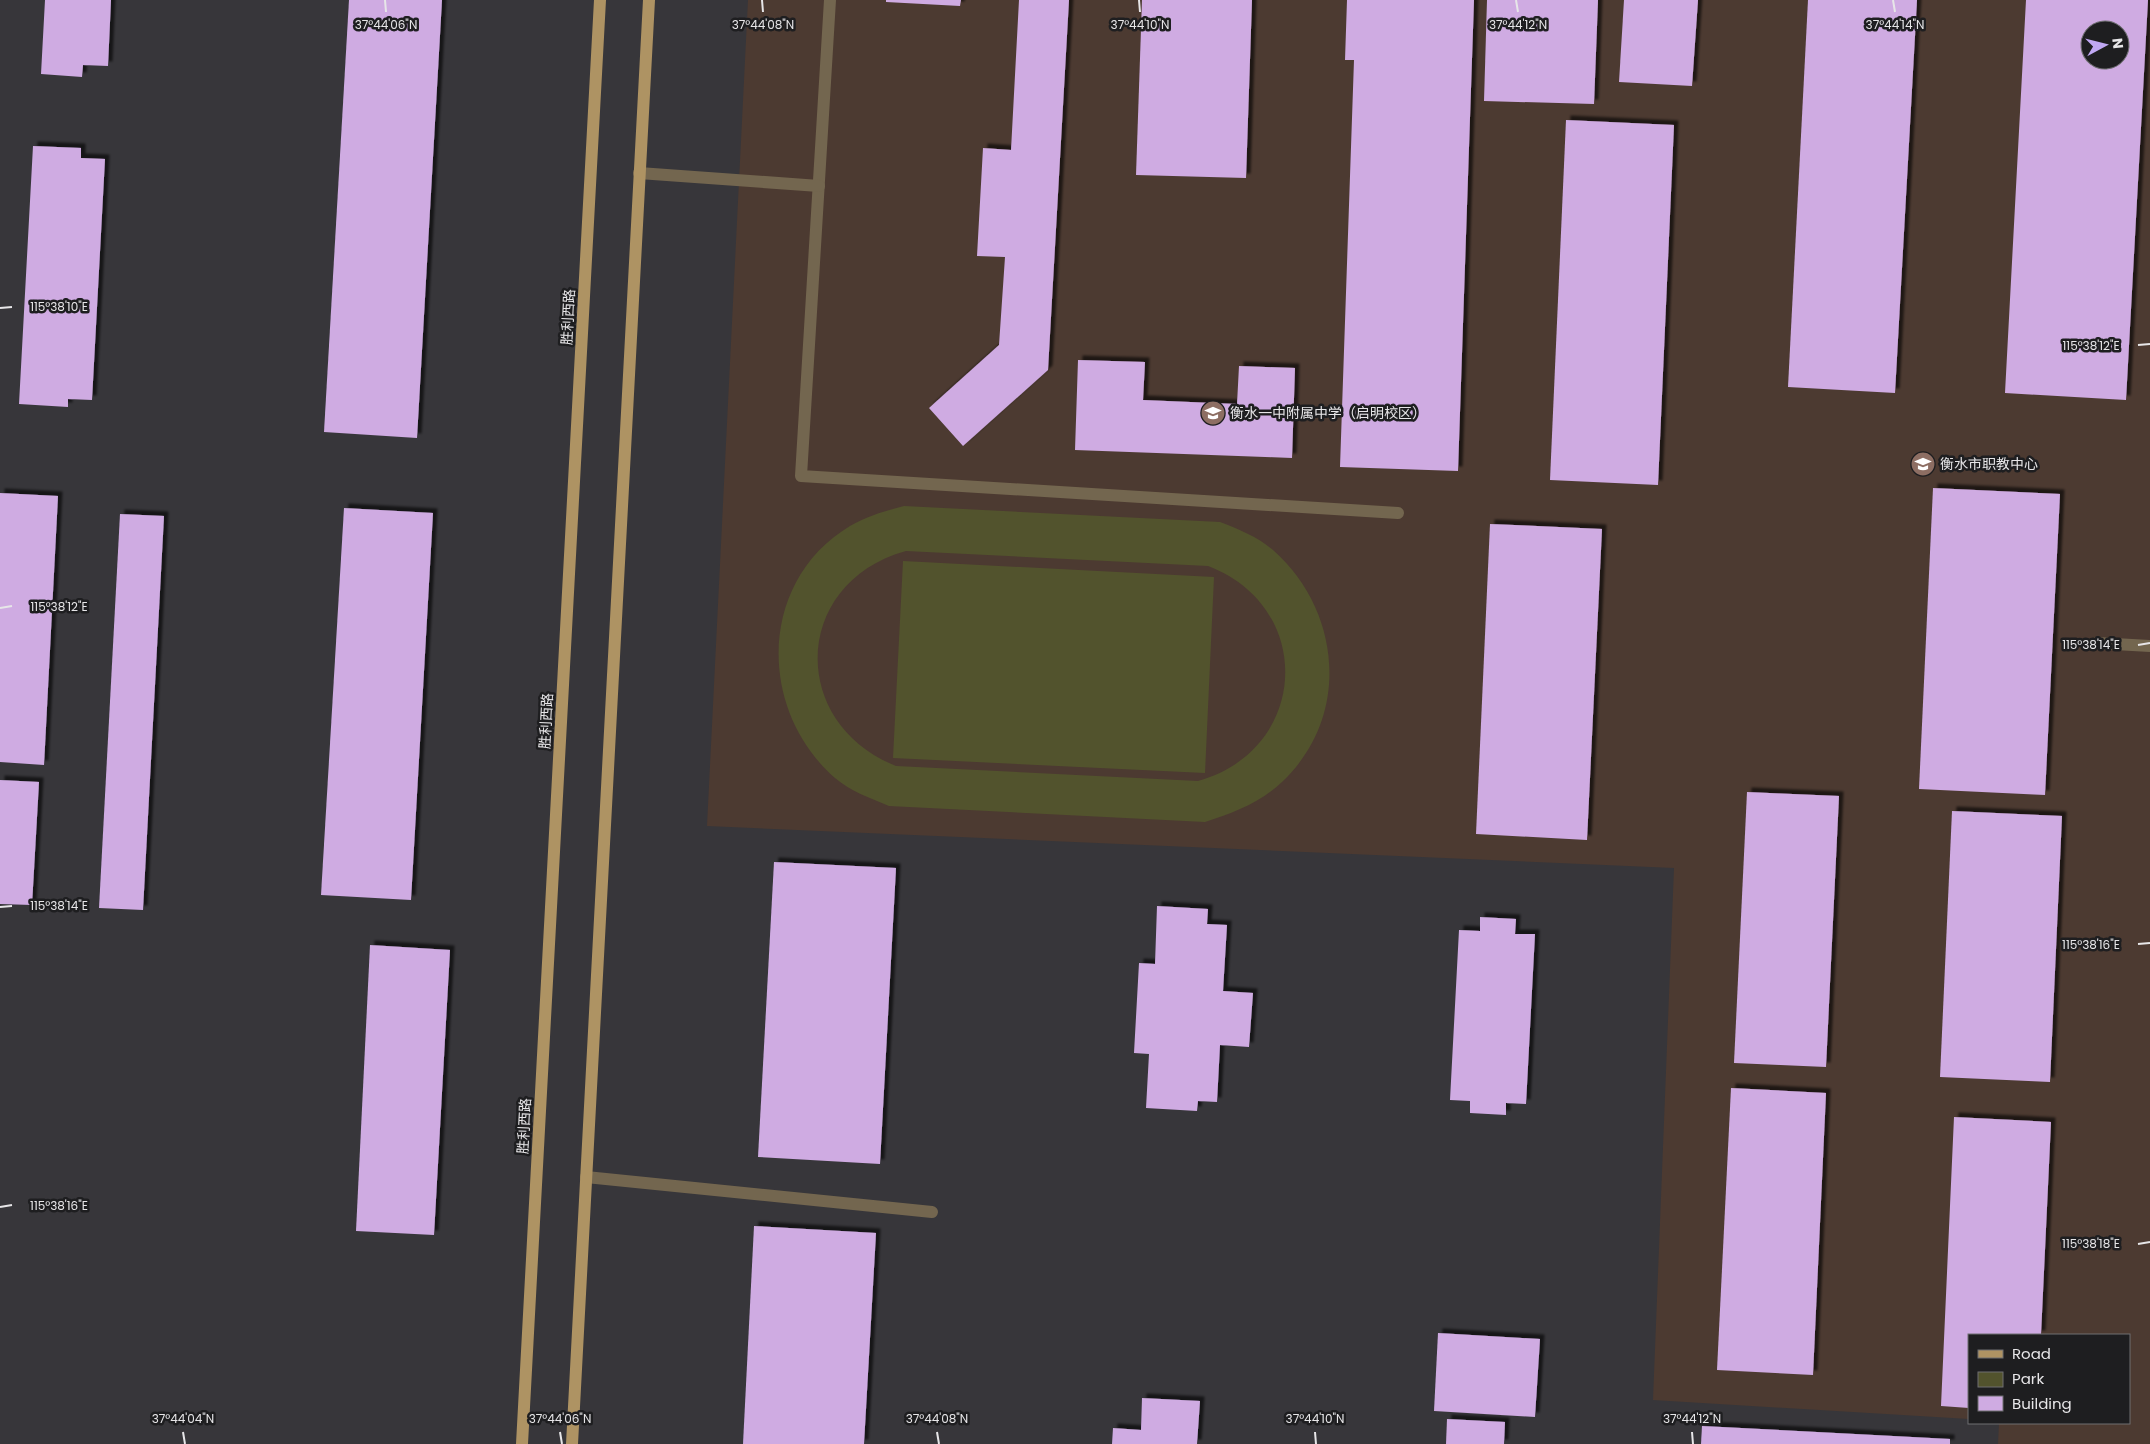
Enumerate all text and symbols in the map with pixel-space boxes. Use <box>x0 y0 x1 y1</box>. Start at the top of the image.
text: 37°44'06"N <box>355 16 417 33</box>
text: 37°44'08"N <box>732 16 794 33</box>
text: 37°44'10"N <box>1111 16 1169 33</box>
text: 37°44'12"N <box>1489 16 1547 33</box>
text: 37°44'14"N <box>1866 16 1924 33</box>
north arrow <box>2080 20 2130 70</box>
text: N <box>2107 37 2128 50</box>
street label: 胜利西路 <box>557 289 579 345</box>
text: 115°38'10"E <box>30 298 88 315</box>
text: 115°38'12"E <box>2062 337 2120 354</box>
school or university icon: 衡水一中附属中学（启明校区） <box>1200 400 1226 426</box>
place label: 衡水一中附属中学（启明校区） <box>1230 403 1426 423</box>
school or university icon: 衡水市职教中心 <box>1910 451 1936 477</box>
place label: 衡水市职教中心 <box>1940 454 2038 474</box>
text: 115°38'12"E <box>30 598 88 615</box>
text: 115°38'14"E <box>2062 636 2120 653</box>
street label: 胜利西路 <box>535 693 557 749</box>
text: 115°38'14"E <box>30 897 88 914</box>
text: 115°38'16"E <box>2062 936 2120 953</box>
street label: 胜利西路 <box>513 1098 535 1154</box>
text: 115°38'16"E <box>30 1197 88 1214</box>
text: 115°38'18"E <box>2062 1235 2120 1252</box>
legend <box>1968 1334 2130 1424</box>
text: Road <box>2012 1343 2051 1364</box>
text: Park <box>2012 1368 2044 1389</box>
text: Building <box>2012 1393 2072 1414</box>
text: 37°44'04"N <box>152 1410 214 1427</box>
text: 37°44'06"N <box>529 1410 591 1427</box>
text: 37°44'08"N <box>906 1410 968 1427</box>
text: 37°44'10"N <box>1286 1410 1344 1427</box>
text: 37°44'12"N <box>1663 1410 1721 1427</box>

